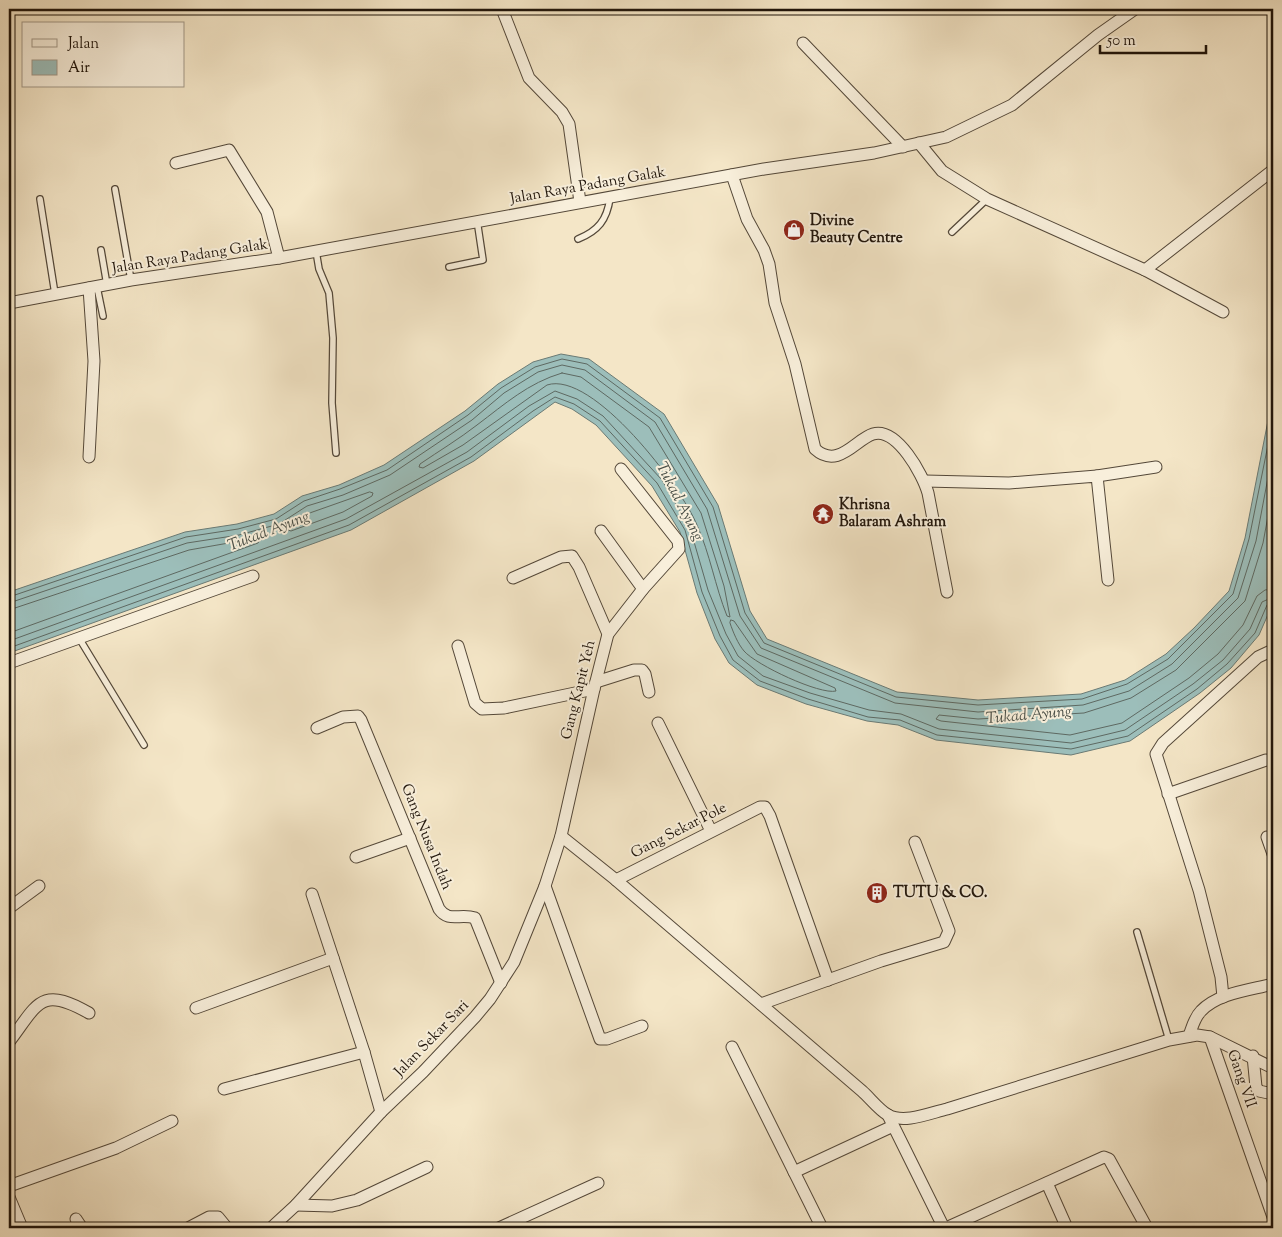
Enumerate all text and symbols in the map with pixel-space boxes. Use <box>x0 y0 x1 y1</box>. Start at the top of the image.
legend <box>22 22 185 88</box>
scale bar <box>1100 22 1206 54</box>
text: 50 m <box>1106 31 1136 52</box>
text: Jalan <box>67 34 99 55</box>
text: Air <box>68 58 90 79</box>
street label: Jalan Raya Padang Galak <box>508 162 667 210</box>
place label: Divine Beauty Centre <box>810 211 903 249</box>
shop icon: Divine Beauty Centre <box>782 218 806 242</box>
street label: Jalan Raya Padang Galak <box>110 234 269 280</box>
water label: Tukad Ayung <box>649 458 709 546</box>
place label: Khrisna Balaram Ashram <box>839 495 947 533</box>
temple icon: Khrisna Balaram Ashram <box>811 502 835 526</box>
water label: Tukad Ayung <box>225 506 313 558</box>
street label: Gang Kapit Yeh <box>556 638 602 742</box>
water label: Tukad Ayung <box>985 701 1073 731</box>
street label: Gang Nusa Indah <box>395 781 457 893</box>
street label: Gang Sekar Pole <box>627 798 731 864</box>
building icon: TUTU & CO. <box>865 881 889 905</box>
place label: TUTU & CO. <box>893 883 988 904</box>
street label: Jalan Sekar Sari <box>389 996 474 1083</box>
street label: Gang VII <box>1221 1047 1261 1111</box>

